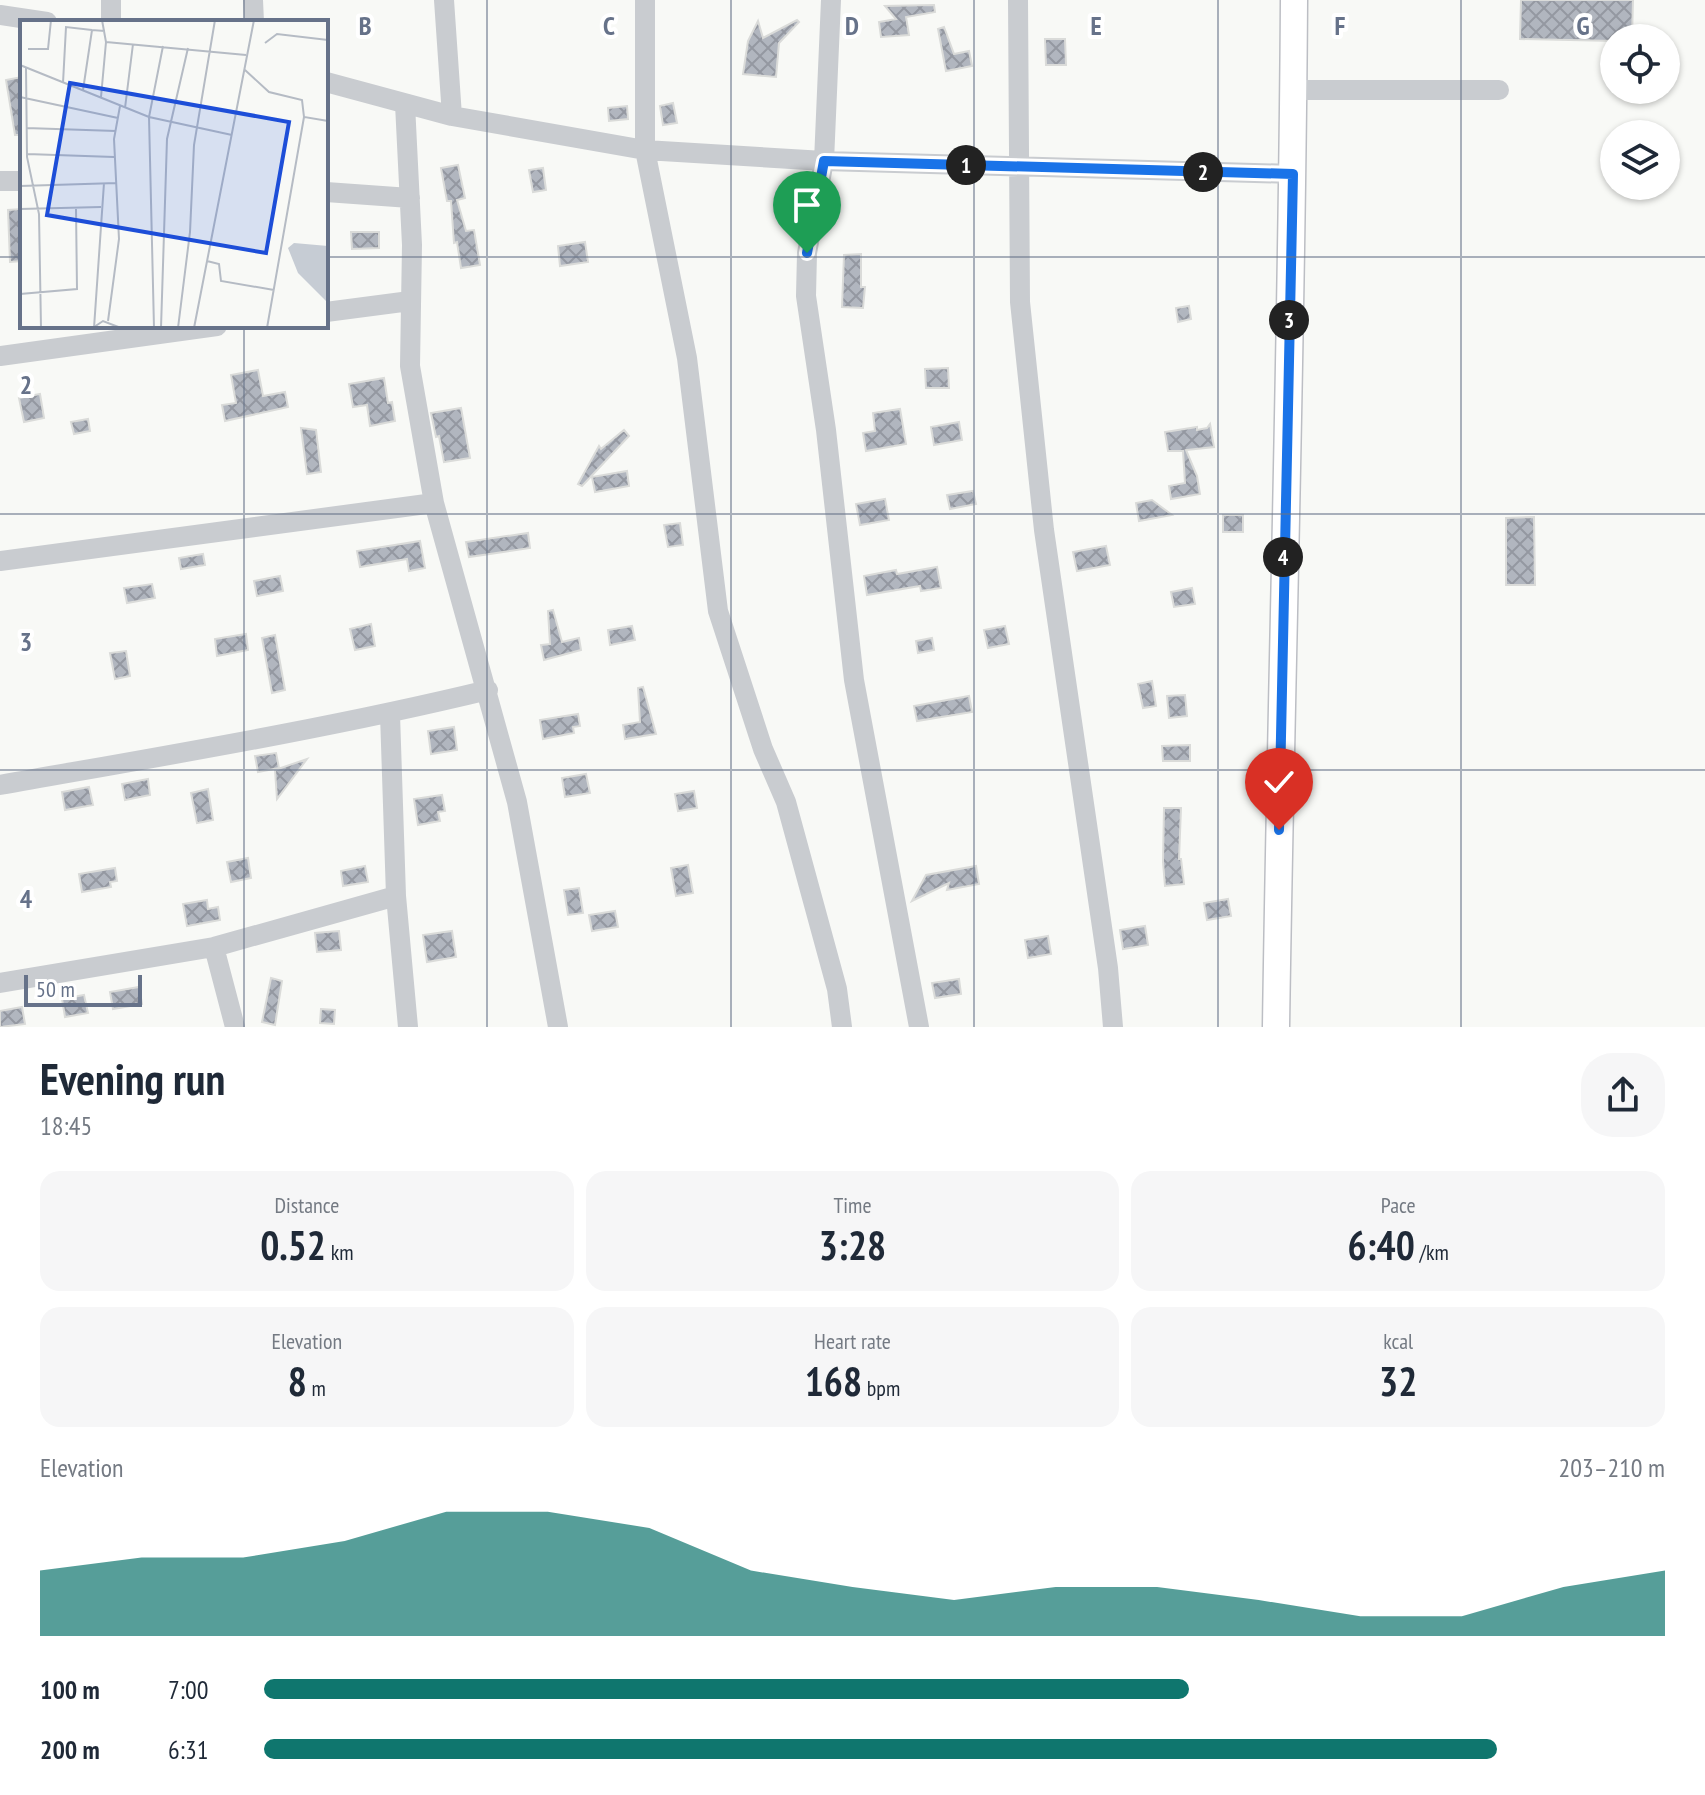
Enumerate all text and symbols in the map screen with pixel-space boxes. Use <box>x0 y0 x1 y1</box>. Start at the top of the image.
text: B <box>359 9 372 42</box>
text: C <box>603 9 615 42</box>
text: D <box>845 9 859 42</box>
text: E <box>1090 9 1102 42</box>
text: F <box>1335 9 1346 42</box>
text: G <box>1576 9 1590 42</box>
inset map <box>20 20 328 328</box>
map controls <box>1600 24 1680 200</box>
button: locate <box>1600 24 1680 104</box>
button: layers <box>1600 120 1680 200</box>
pin: 1 <box>946 145 986 185</box>
text: 1 <box>961 151 971 179</box>
pin: 2 <box>1183 152 1223 192</box>
text: 2 <box>1198 158 1208 186</box>
pin <box>773 171 841 253</box>
icon: arrive <box>785 183 829 227</box>
pin: 3 <box>1269 300 1309 340</box>
text: 3 <box>1284 306 1294 334</box>
text: 2 <box>20 368 32 401</box>
pin: 4 <box>1263 537 1303 577</box>
text: 4 <box>1278 543 1288 571</box>
text: 3 <box>20 625 32 658</box>
pin <box>1245 748 1313 830</box>
icon: check <box>1257 760 1301 804</box>
text: 4 <box>20 882 33 915</box>
scale bar <box>24 971 142 1007</box>
text: 50 m <box>36 975 75 1003</box>
text: Evening run <box>40 1050 225 1107</box>
button: share <box>1581 1053 1665 1137</box>
text: 18:45 <box>40 1109 92 1142</box>
text: Distance <box>274 1191 339 1219</box>
text: Time <box>833 1191 872 1219</box>
text: Pace <box>1381 1191 1416 1219</box>
text: 0.52 <box>260 1219 326 1271</box>
text: 3:28 <box>819 1219 886 1271</box>
text: 6:40 <box>1347 1219 1415 1271</box>
text: km <box>326 1238 354 1266</box>
text: /km <box>1415 1238 1449 1266</box>
text: Elevation <box>272 1327 342 1355</box>
text: Heart rate <box>814 1327 891 1355</box>
text: kcal <box>1383 1327 1413 1355</box>
text: 8 <box>288 1355 307 1407</box>
text: 168 <box>805 1355 862 1407</box>
text: 32 <box>1379 1355 1417 1407</box>
text: m <box>307 1374 326 1402</box>
text: bpm <box>862 1374 900 1402</box>
text: Elevation <box>40 1451 123 1484</box>
text: 203–210 m <box>1559 1451 1665 1484</box>
text: 100 m <box>40 1673 100 1706</box>
text: 7:00 <box>168 1673 208 1706</box>
text: 200 m <box>40 1733 100 1766</box>
text: 6:31 <box>168 1733 208 1766</box>

